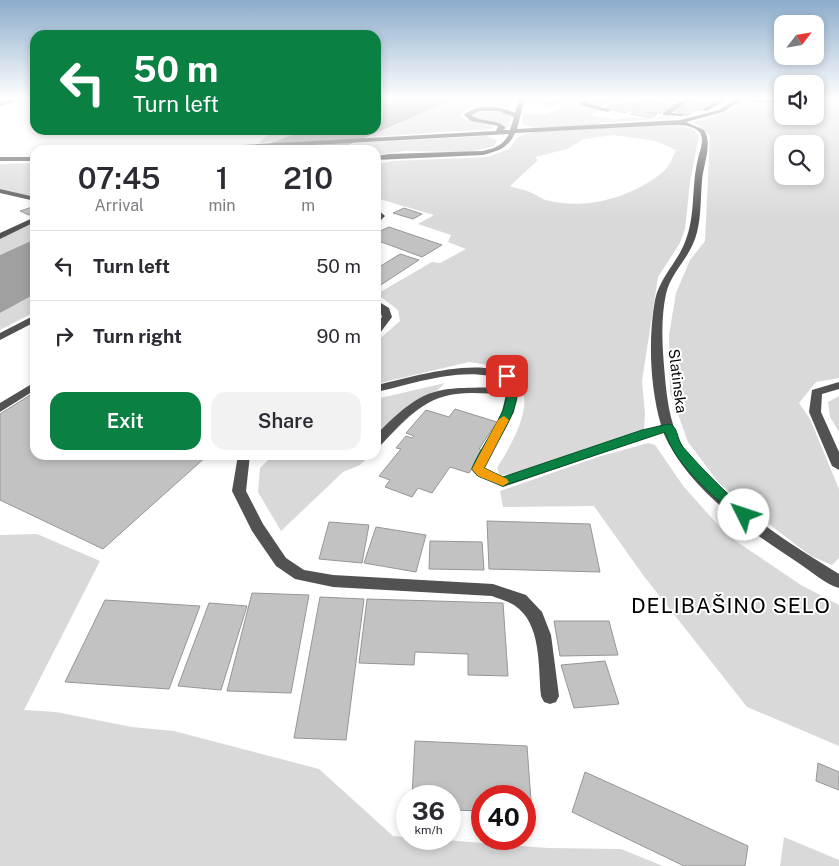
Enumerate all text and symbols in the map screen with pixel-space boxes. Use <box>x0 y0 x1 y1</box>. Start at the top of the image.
north arrow <box>774 15 824 65</box>
map controls <box>774 15 824 185</box>
text: 50 m <box>133 49 218 90</box>
icon: left <box>50 50 115 115</box>
button: sound <box>774 75 824 125</box>
text: Turn left <box>133 91 219 117</box>
button: search <box>774 135 824 185</box>
text: 07:45 <box>78 160 161 196</box>
text: 1 <box>216 160 228 196</box>
text: 210 <box>283 160 333 196</box>
text: Arrival <box>94 196 144 215</box>
text: min <box>208 196 236 215</box>
text: m <box>301 196 315 215</box>
icon: left <box>50 252 78 280</box>
text: Turn left <box>93 255 170 277</box>
text: 50 m <box>316 255 361 277</box>
icon: right <box>50 322 78 350</box>
text: Turn right <box>93 325 182 347</box>
text: 90 m <box>317 325 361 347</box>
street label: Slatinska <box>666 348 690 414</box>
pin <box>486 355 528 397</box>
icon: arrive <box>493 362 521 390</box>
button: Exit <box>50 392 201 450</box>
button: Share <box>211 392 361 450</box>
position arrow <box>717 488 769 540</box>
district label: DELIBAŠINO SELO <box>631 593 831 618</box>
speed limit sign: 40 <box>471 785 536 850</box>
text: 36 <box>412 796 445 826</box>
text: km/h <box>414 823 443 837</box>

